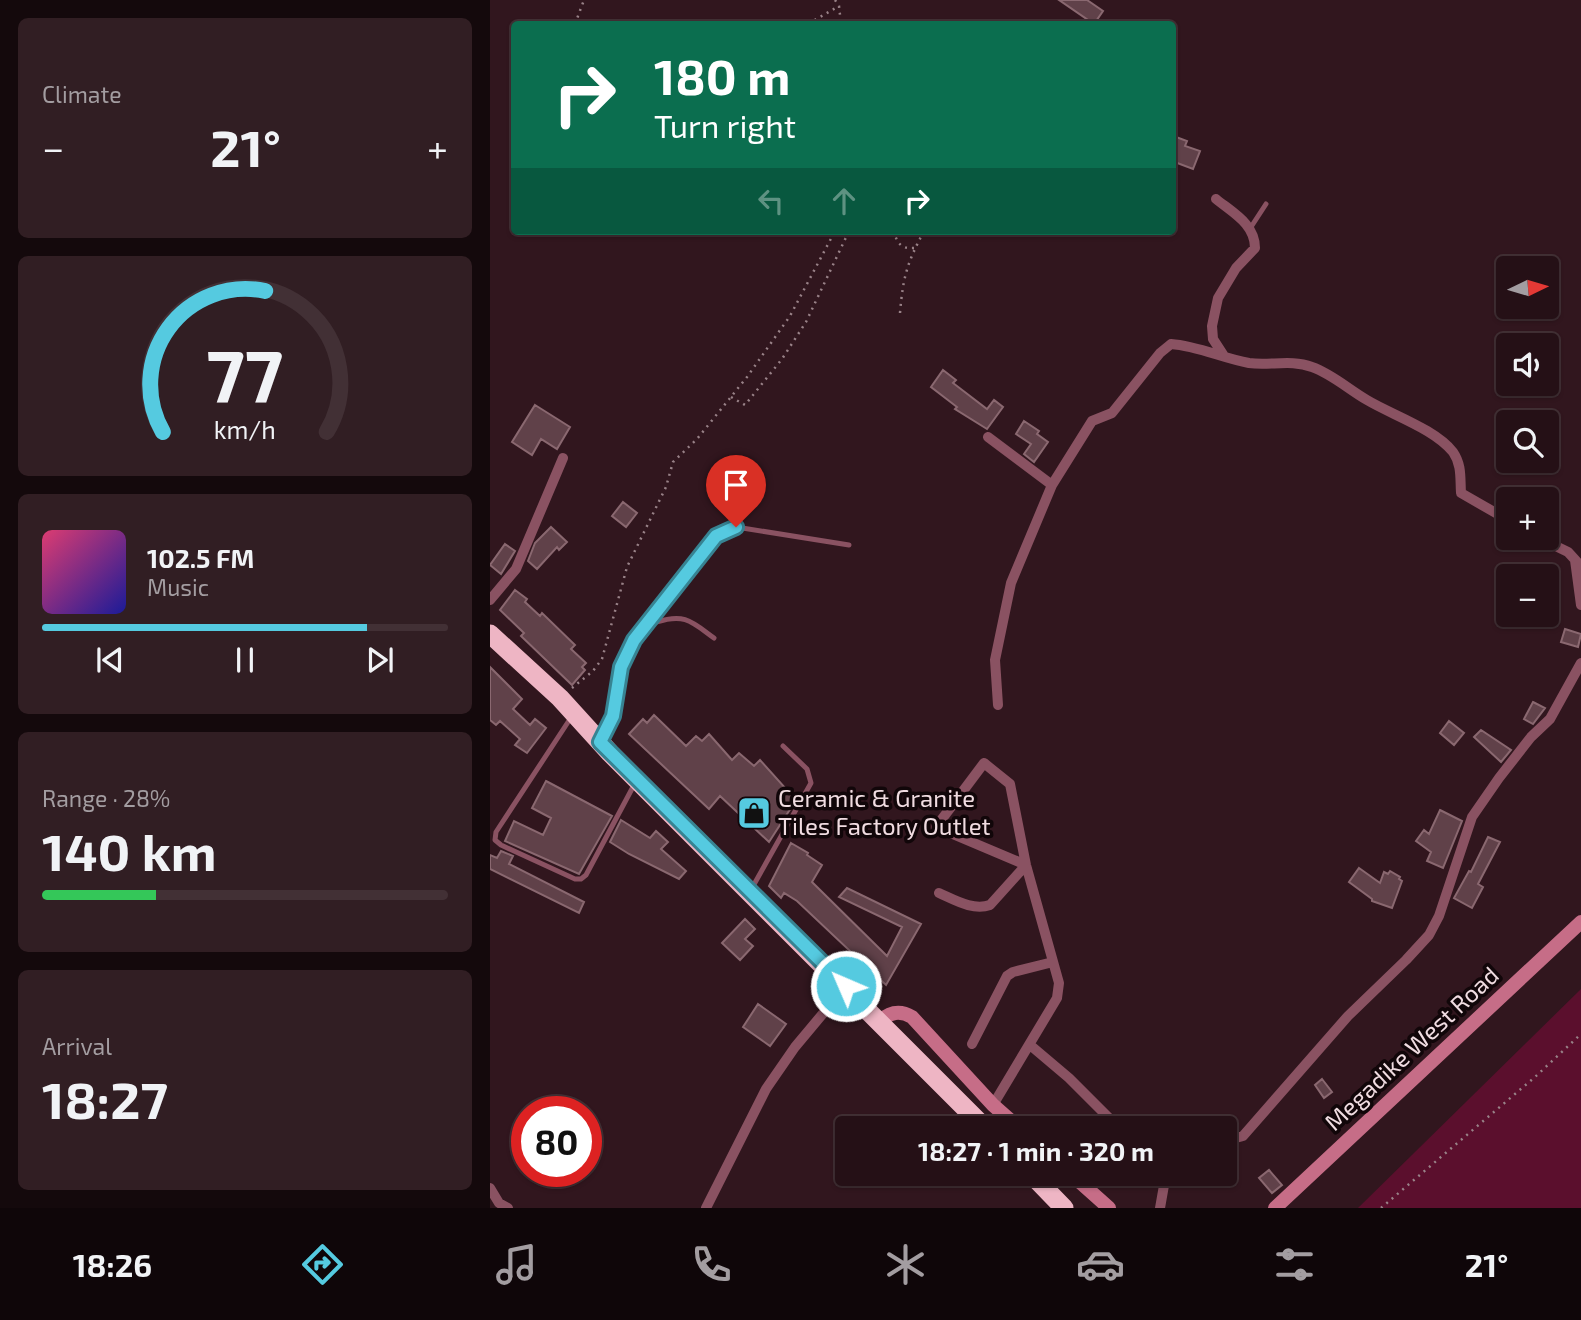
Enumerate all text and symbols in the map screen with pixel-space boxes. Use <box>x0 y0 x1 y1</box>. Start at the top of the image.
text: 180 m <box>654 46 790 105</box>
icon: right <box>539 49 630 140</box>
text: Climate <box>42 80 122 108</box>
text: Turn right <box>654 106 796 144</box>
text: 21° <box>210 115 281 177</box>
text: − <box>42 124 64 170</box>
text: + <box>427 124 448 170</box>
icon: left <box>752 182 790 220</box>
icon: ahead <box>825 182 863 220</box>
icon: right <box>898 182 936 220</box>
north arrow <box>1496 256 1559 318</box>
map controls <box>1496 256 1559 627</box>
text: 77 <box>207 329 283 417</box>
button: sound <box>1496 333 1559 396</box>
button: search <box>1496 410 1559 473</box>
text: km/h <box>214 414 276 444</box>
pin <box>706 455 766 527</box>
icon: arrive <box>717 466 755 504</box>
button: + <box>1496 487 1559 550</box>
text: 102.5 FM <box>147 542 254 573</box>
button: − <box>1496 564 1559 627</box>
text: Music <box>147 573 209 601</box>
icon: previous <box>91 641 129 679</box>
icon: pause <box>226 641 264 679</box>
icon: next <box>361 641 399 679</box>
place label: Ceramic & Granite Tiles Factory Outlet <box>778 783 991 840</box>
text: Range · 28% <box>42 784 170 812</box>
shop icon: Ceramic & Granite Tiles Factory Outlet <box>735 794 773 832</box>
text: 140 km <box>42 819 217 881</box>
position arrow <box>809 949 883 1023</box>
street label: Megadike West Road <box>1318 960 1504 1136</box>
text: Arrival <box>42 1032 112 1060</box>
text: 18:27 <box>42 1067 168 1129</box>
speed limit sign: 80 <box>511 1096 602 1187</box>
text: 18:27 · 1 min · 320 m <box>918 1135 1154 1166</box>
icon: directions <box>298 1240 347 1289</box>
icon: music <box>492 1240 541 1289</box>
icon: phone <box>687 1240 736 1289</box>
icon: climate <box>881 1240 930 1289</box>
icon: car <box>1076 1240 1125 1289</box>
icon: filters <box>1270 1240 1319 1289</box>
text: 18:26 <box>73 1245 152 1283</box>
text: 21° <box>1465 1245 1508 1283</box>

